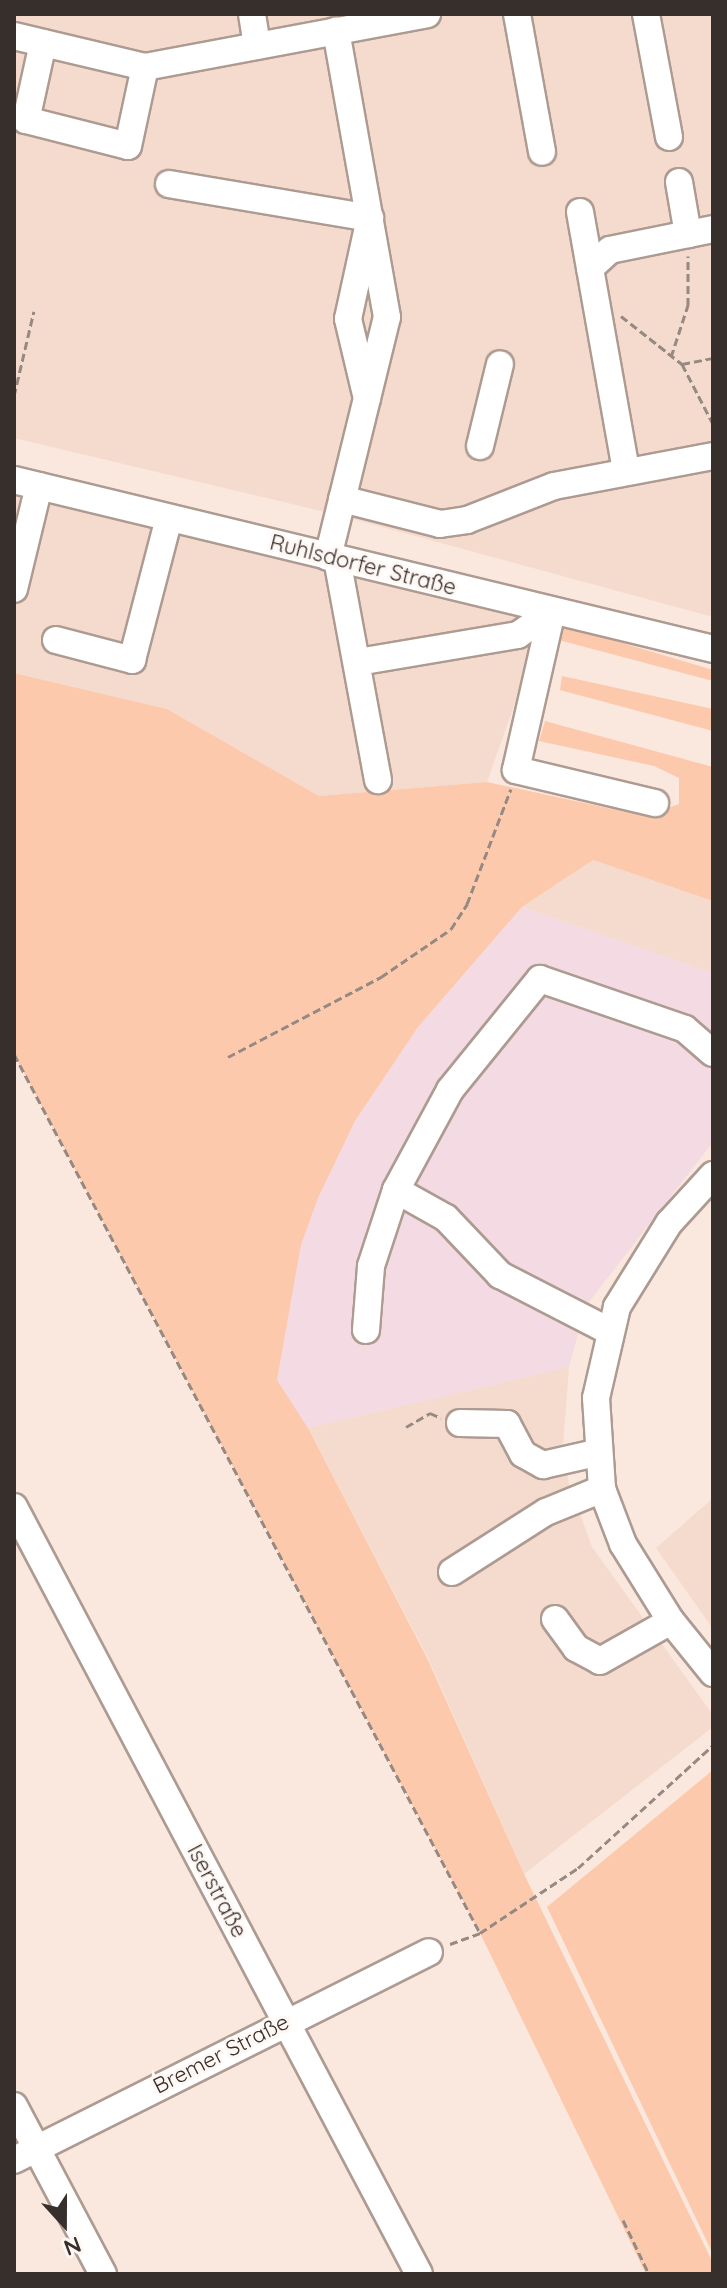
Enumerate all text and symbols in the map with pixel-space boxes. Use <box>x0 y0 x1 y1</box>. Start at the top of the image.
street label: Ruhlsdorfer Straße <box>267 529 459 601</box>
street label: Iserstraße <box>181 1840 253 1942</box>
street label: Bremer Straße <box>149 2008 293 2100</box>
north arrow <box>24 2184 104 2264</box>
text: N <box>60 2230 85 2262</box>

